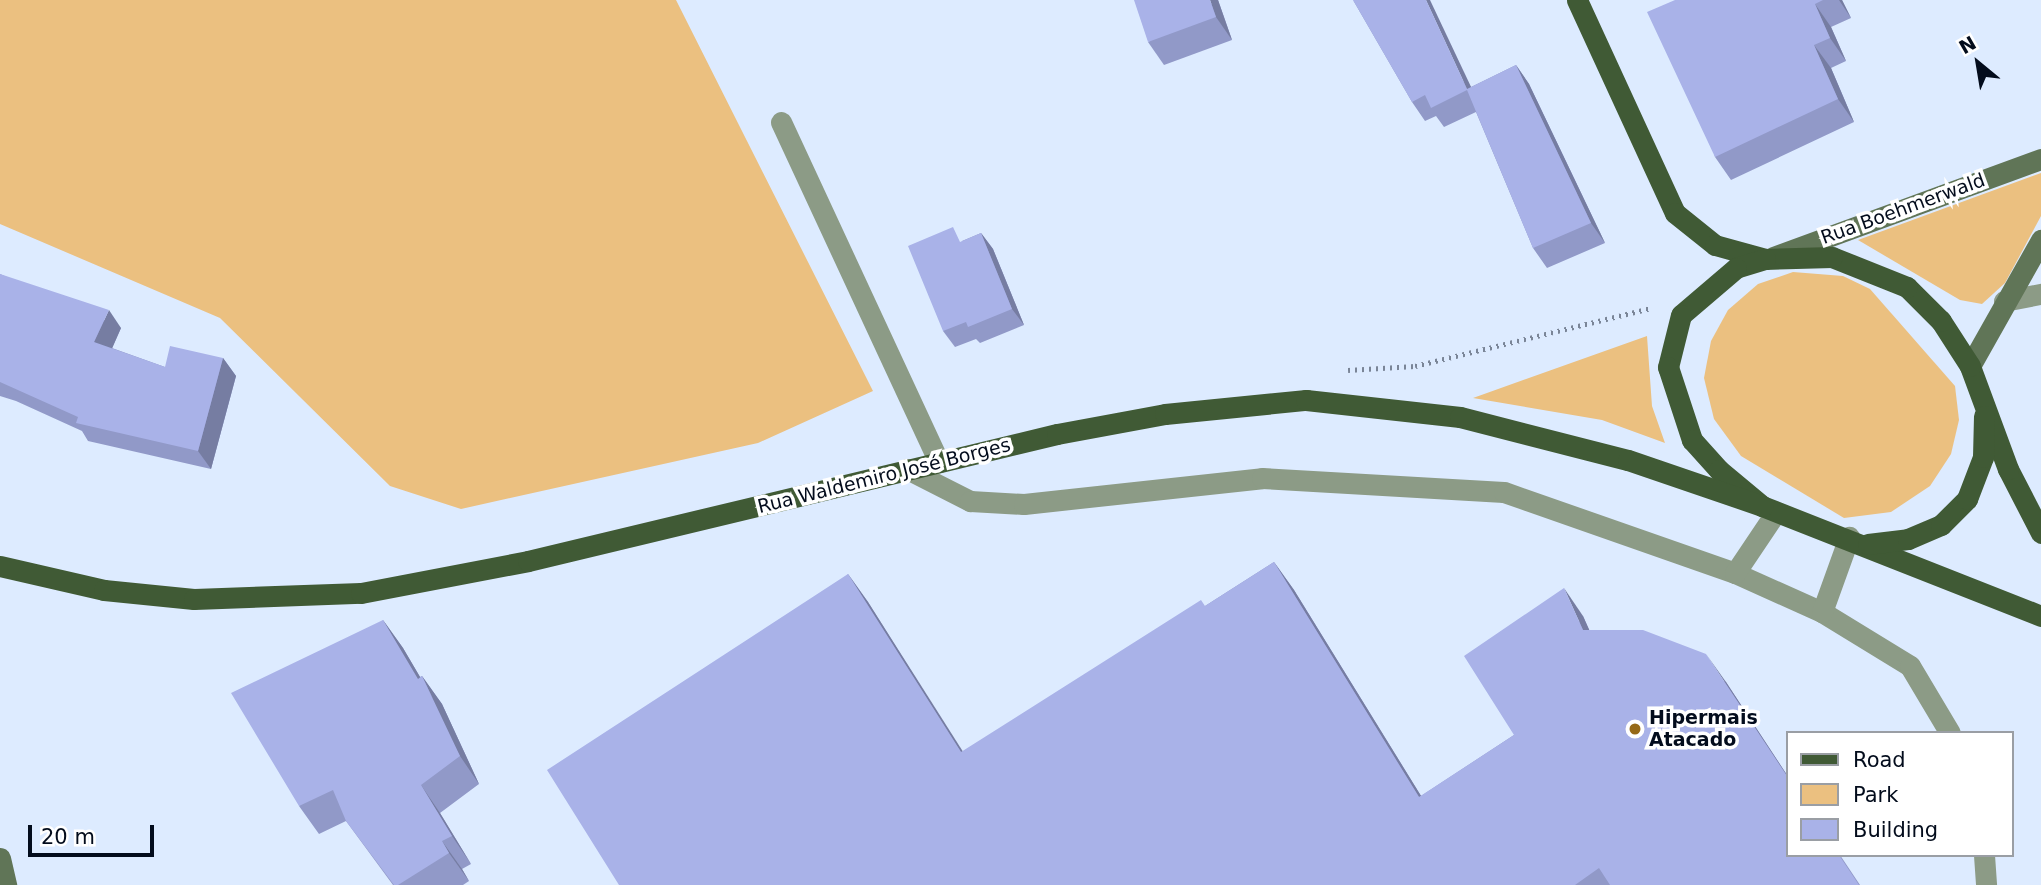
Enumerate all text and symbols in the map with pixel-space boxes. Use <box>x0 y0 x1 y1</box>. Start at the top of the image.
north arrow <box>1943 28 2013 98</box>
text: N <box>1955 31 1980 58</box>
street label: Rua Boehmerwald <box>1818 169 1988 249</box>
street label: Rua Waldemiro José Borges <box>755 434 1013 518</box>
place label: Hipermais Atacado <box>1649 707 1758 751</box>
marker: Hipermais Atacado <box>1627 721 1643 737</box>
legend <box>1786 731 2013 857</box>
text: Road <box>1853 748 1906 772</box>
text: Park <box>1853 783 1898 807</box>
scale bar <box>32 812 158 856</box>
text: Building <box>1853 818 1938 842</box>
text: 20 m <box>41 825 95 849</box>

